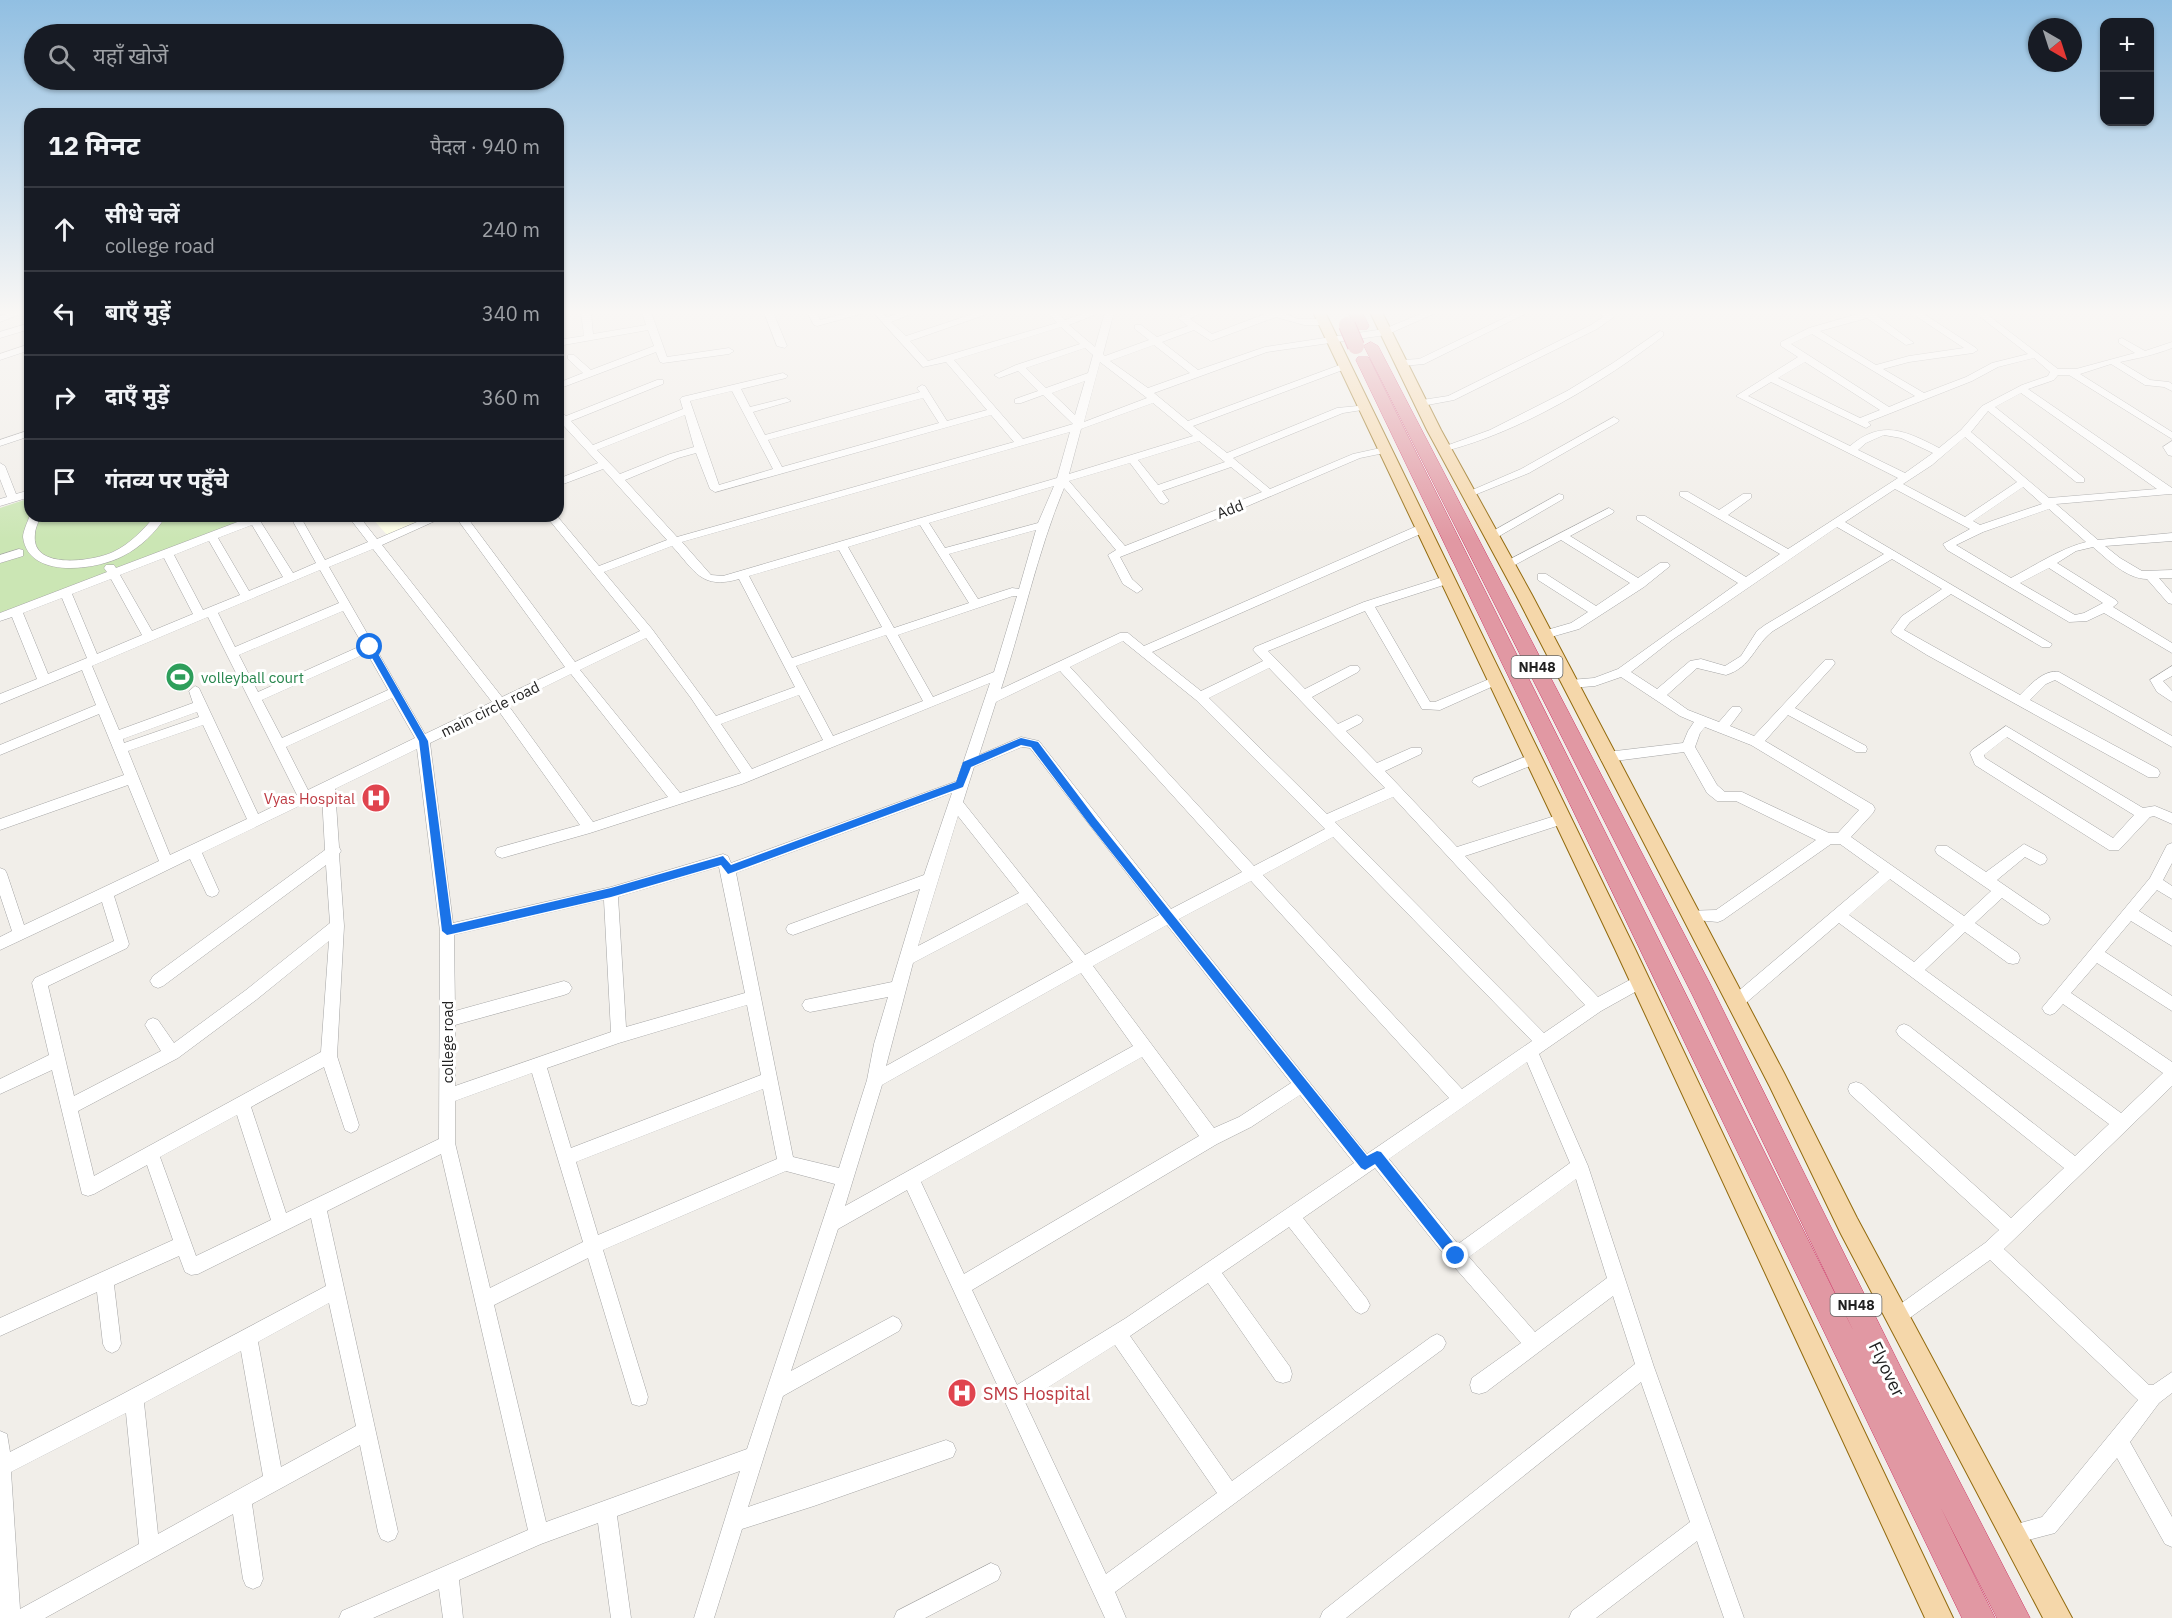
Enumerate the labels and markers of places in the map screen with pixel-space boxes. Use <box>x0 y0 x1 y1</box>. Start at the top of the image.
sports icon: volleyball court <box>164 661 196 693</box>
place label: volleyball court <box>201 668 304 687</box>
hospital icon: Vyas Hospital <box>360 782 392 814</box>
place label: Vyas Hospital <box>264 789 355 808</box>
hospital icon: SMS Hospital <box>946 1377 978 1409</box>
place label: SMS Hospital <box>983 1382 1090 1405</box>

